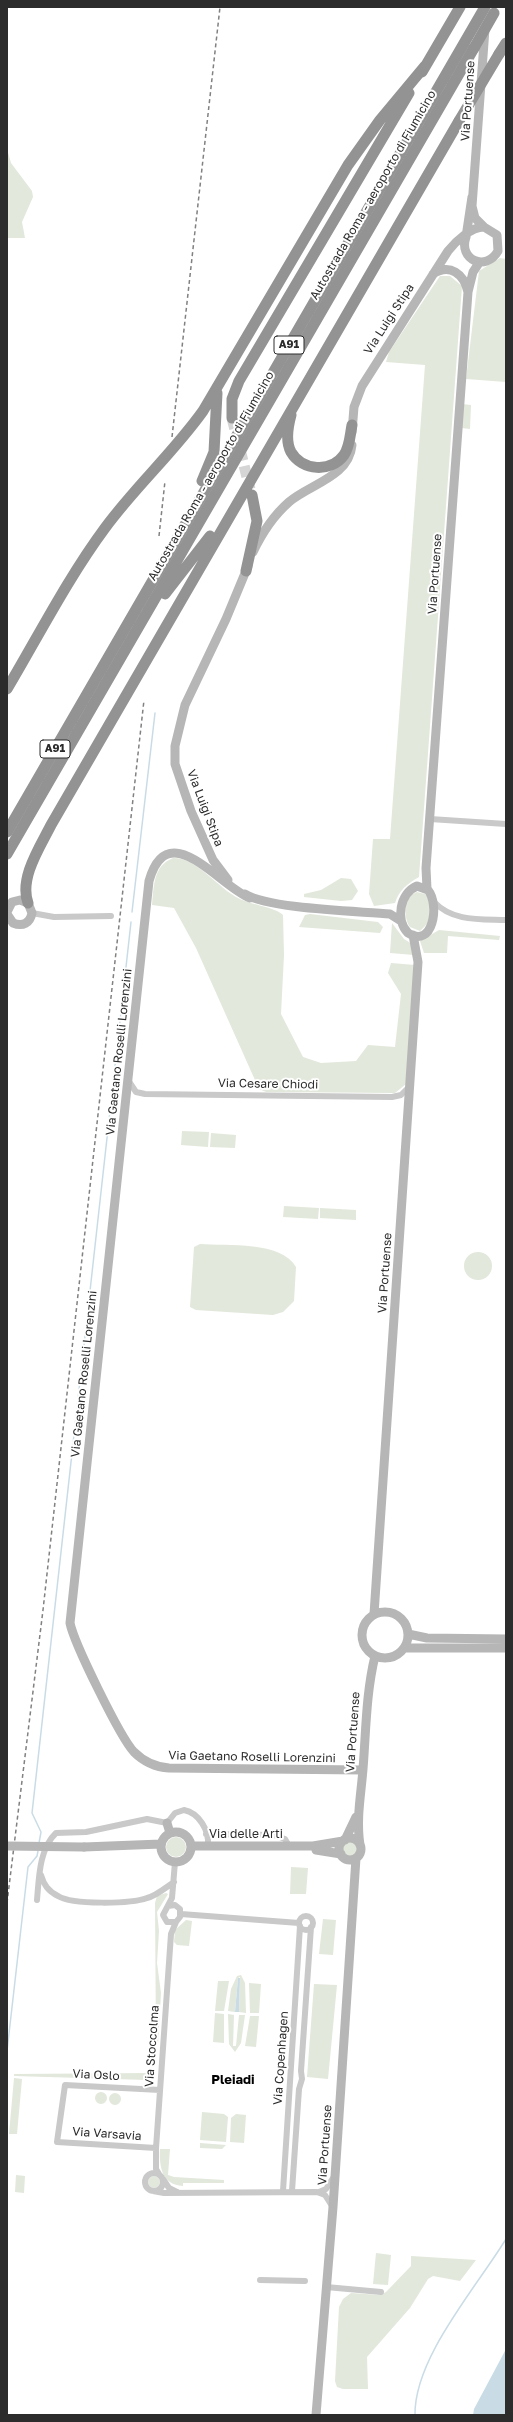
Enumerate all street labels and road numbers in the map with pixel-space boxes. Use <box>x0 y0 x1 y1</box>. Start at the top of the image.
street label: Via Portuense <box>458 60 478 142</box>
street label: Autostrada Roma - aeroporto di Fiumicino <box>307 88 439 302</box>
street label: Via Luigi Stipa <box>361 281 417 357</box>
road number: A91 <box>274 336 304 354</box>
street label: Autostrada Roma - aeroporto di Fiumicino <box>145 369 277 583</box>
street label: Via Portuense <box>425 533 445 615</box>
road number: A91 <box>40 740 70 758</box>
street label: Via Luigi Stipa <box>184 767 226 849</box>
street label: Via Gaetano Roselli Lorenzini <box>103 968 135 1136</box>
street label: Via Cesare Chiodi <box>218 1076 318 1092</box>
street label: Via Portuense <box>375 1232 395 1314</box>
street label: Via Gaetano Roselli Lorenzini <box>68 1290 100 1458</box>
street label: Via Portuense <box>343 1691 363 1773</box>
street label: Via Gaetano Roselli Lorenzini <box>168 1748 336 1766</box>
street label: Via delle Arti <box>209 1827 283 1841</box>
street label: Via Stoccolma <box>142 2005 162 2087</box>
street label: Via Copenhagen <box>271 2011 291 2105</box>
street label: Via Oslo <box>72 2067 120 2083</box>
street label: Via Portuense <box>315 2104 335 2186</box>
street label: Via Varsavia <box>72 2124 142 2144</box>

